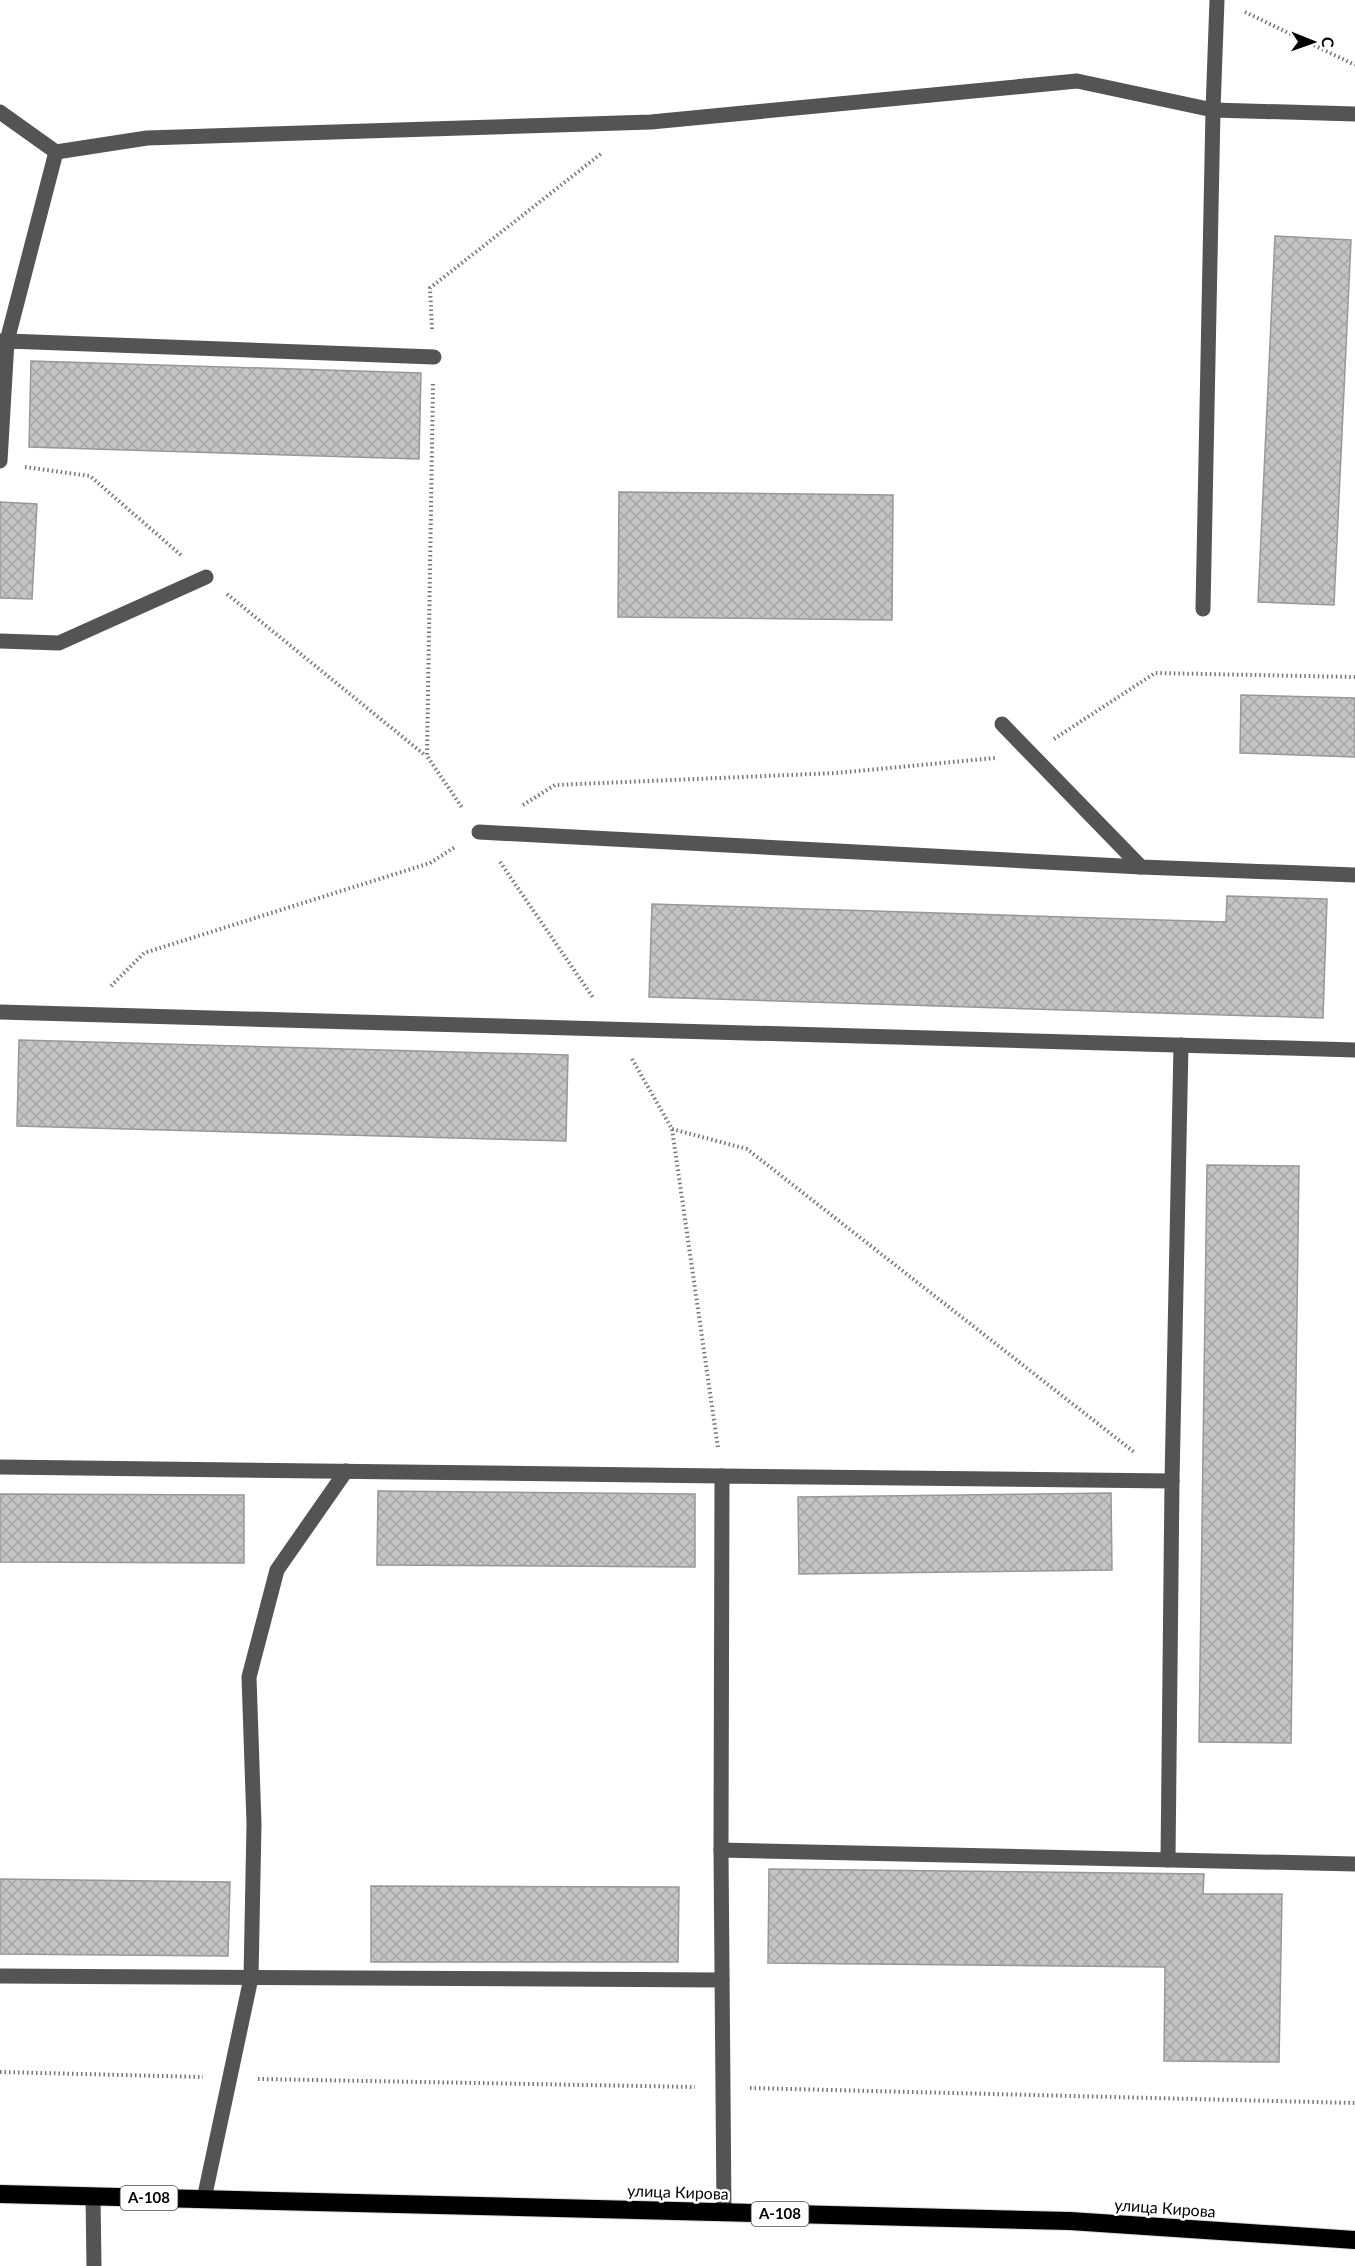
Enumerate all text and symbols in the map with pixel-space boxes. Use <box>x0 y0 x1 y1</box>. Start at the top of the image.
north arrow <box>1283 12 1343 72</box>
text: С <box>1319 37 1338 48</box>
street label: улица Кирова <box>627 2180 729 2203</box>
road number: А-108 <box>120 2186 178 2210</box>
street label: улица Кирова <box>1114 2194 1216 2221</box>
road number: А-108 <box>752 2202 808 2226</box>

